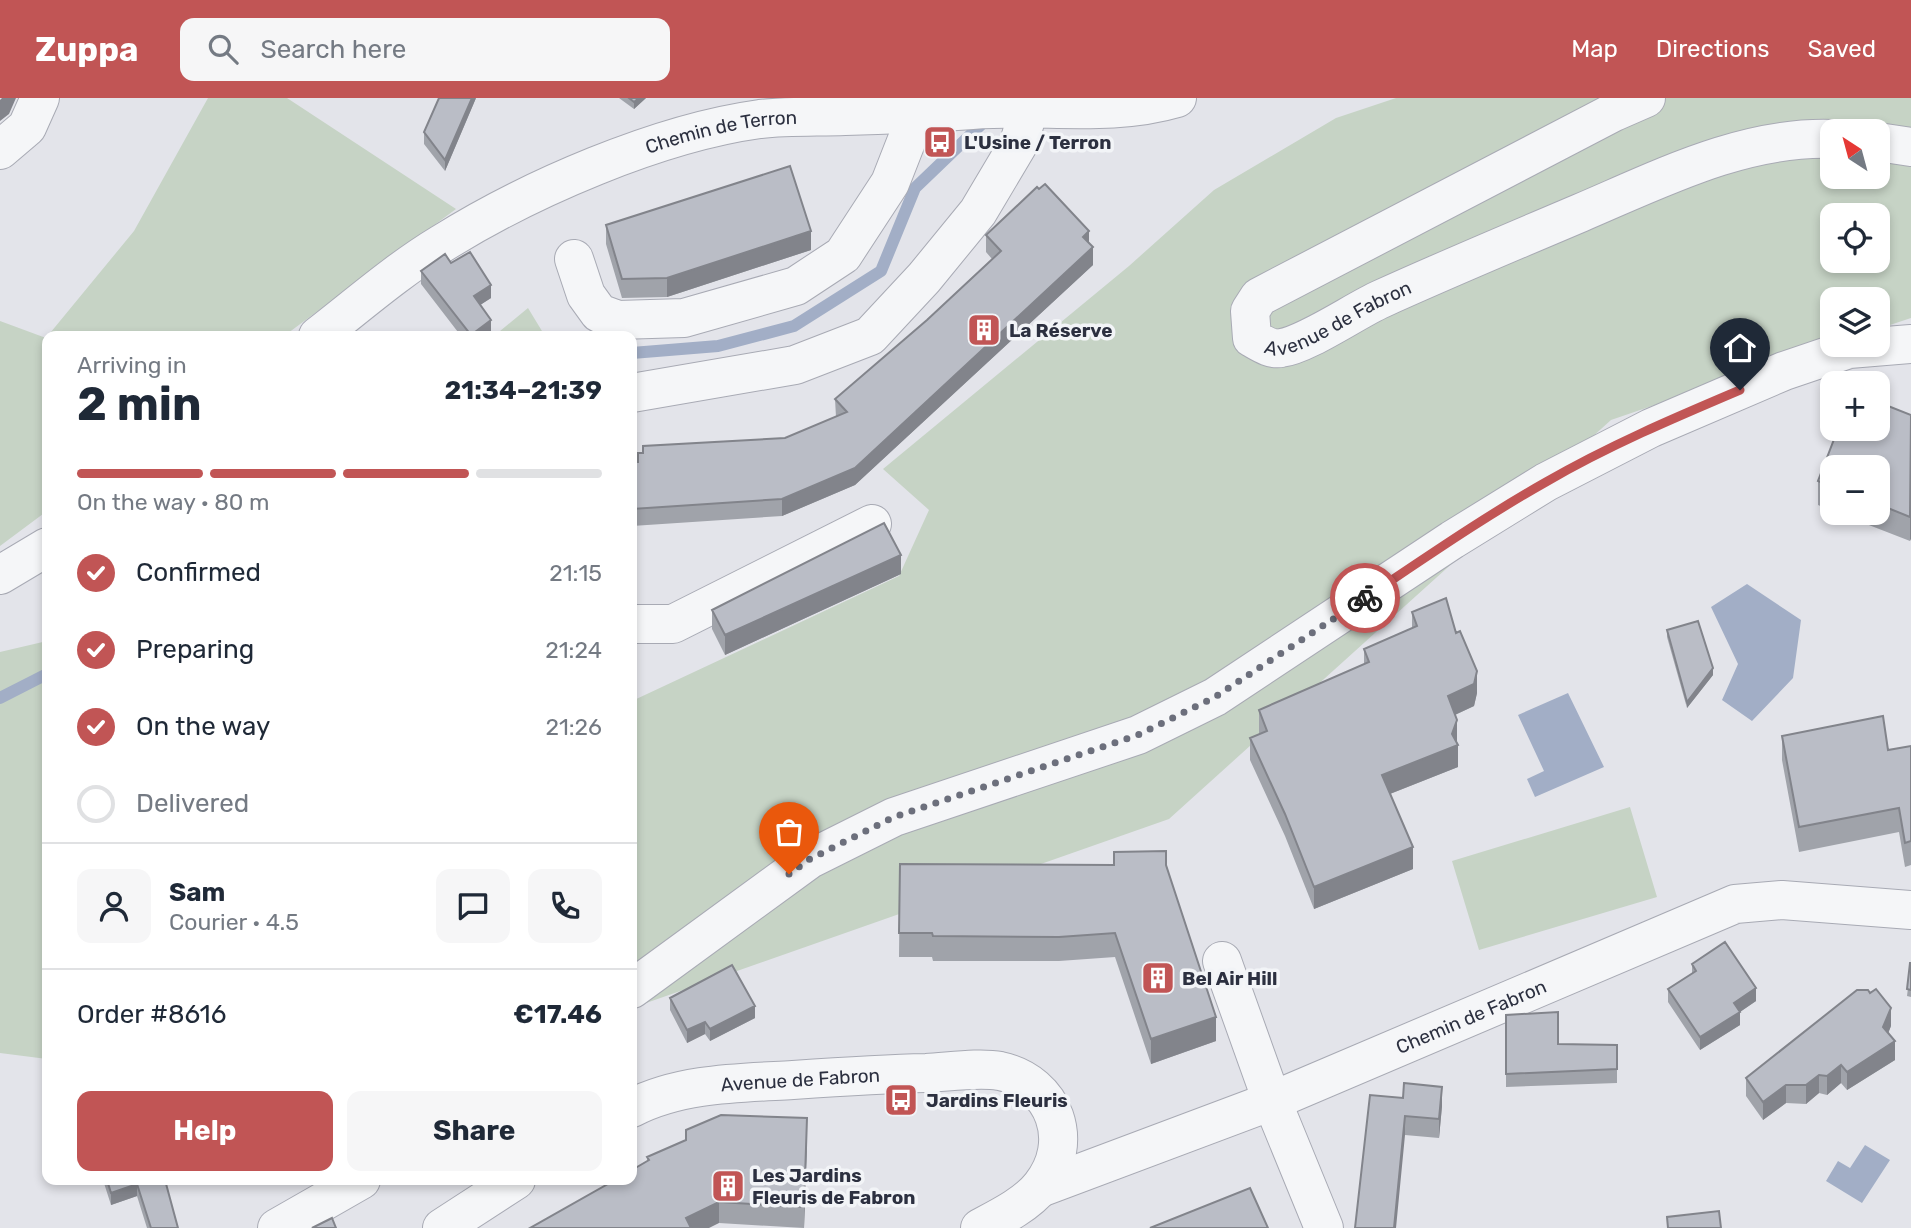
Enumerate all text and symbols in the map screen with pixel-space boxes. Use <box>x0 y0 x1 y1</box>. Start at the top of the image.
search box <box>180 18 670 81</box>
text: Zuppa <box>35 30 138 69</box>
icon: search <box>204 30 242 68</box>
text: Search here <box>260 34 406 65</box>
text: Map <box>1571 35 1618 63</box>
text: Directions <box>1656 35 1769 63</box>
text: Saved <box>1807 35 1876 63</box>
street label: Chemin de Terron <box>642 106 797 159</box>
north arrow <box>1820 119 1890 189</box>
map controls <box>1820 119 1890 525</box>
bus stop icon: L'Usine / Terron <box>921 123 959 161</box>
place label: L'Usine / Terron <box>964 131 1111 154</box>
button: locate <box>1820 203 1890 273</box>
street label: Avenue de Fabron <box>1262 276 1415 361</box>
button: layers <box>1820 287 1890 357</box>
building icon: La Réserve <box>965 311 1003 349</box>
pin <box>1710 318 1770 390</box>
place label: La Réserve <box>1009 319 1113 342</box>
icon: home <box>1721 329 1759 367</box>
text: Arriving in <box>77 351 187 379</box>
button: + <box>1820 371 1890 441</box>
text: 21:34–21:39 <box>444 375 602 406</box>
text: 2 min <box>77 377 202 432</box>
button: − <box>1820 455 1890 525</box>
text: On the way · 80 m <box>77 488 269 516</box>
icon: check <box>77 554 115 592</box>
text: Confirmed <box>136 557 261 588</box>
text: 21:15 <box>549 559 602 587</box>
courier <box>1330 563 1400 633</box>
icon: bike <box>1346 579 1384 617</box>
icon: check <box>77 631 115 669</box>
text: Preparing <box>136 634 254 665</box>
text: 21:24 <box>545 636 602 664</box>
icon: check <box>77 708 115 746</box>
text: On the way <box>136 711 270 742</box>
text: 21:26 <box>545 713 602 741</box>
text: Delivered <box>136 788 249 819</box>
pin <box>759 802 819 874</box>
icon: bag <box>770 813 808 851</box>
button: person <box>77 869 151 943</box>
button: chat <box>436 869 510 943</box>
button: phone <box>528 869 602 943</box>
text: Sam <box>169 877 225 908</box>
text: Courier · 4.5 <box>169 908 299 936</box>
building icon: Bel Air Hill <box>1139 959 1177 997</box>
place label: Bel Air Hill <box>1182 967 1277 990</box>
street label: Chemin de Fabron <box>1393 975 1550 1059</box>
text: Order #8616 <box>77 999 226 1030</box>
text: €17.46 <box>513 999 602 1030</box>
street label: Avenue de Fabron <box>720 1064 880 1096</box>
bus stop icon: Jardins Fleuris <box>882 1081 920 1119</box>
place label: Jardins Fleuris <box>926 1089 1068 1112</box>
button: Help <box>77 1091 333 1171</box>
button: Share <box>347 1091 602 1171</box>
place label: Les Jardins Fleuris de Fabron <box>752 1164 916 1209</box>
building icon: Les Jardins Fleuris de Fabron <box>709 1167 747 1205</box>

